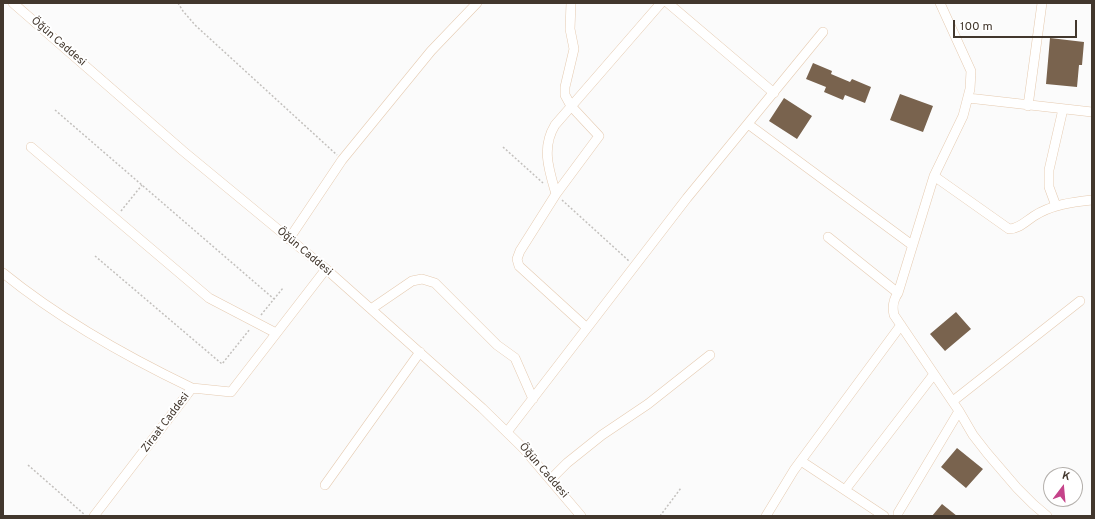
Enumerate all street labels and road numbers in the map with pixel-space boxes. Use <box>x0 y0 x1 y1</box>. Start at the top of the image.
street label: Öğün Caddesi <box>28 15 88 69</box>
street label: Öğün Caddesi <box>274 225 334 279</box>
street label: Ziraat Caddesi <box>139 391 193 455</box>
street label: Öğün Caddesi <box>516 441 570 501</box>

